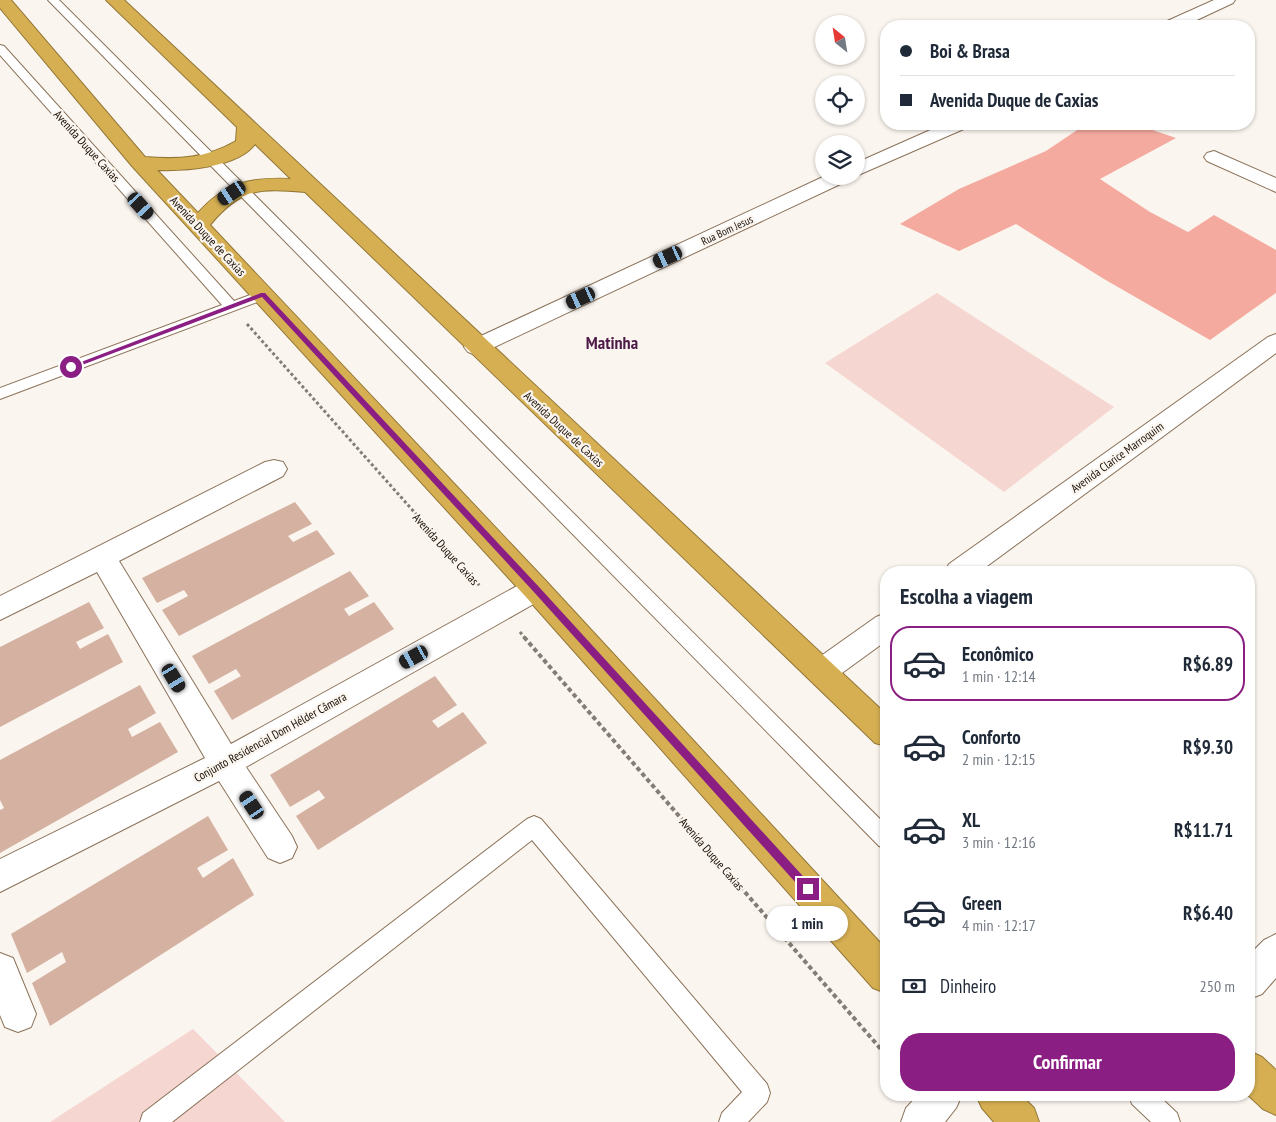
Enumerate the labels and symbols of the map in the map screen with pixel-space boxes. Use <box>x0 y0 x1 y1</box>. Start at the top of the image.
north arrow <box>815 15 865 65</box>
street label: Avenida Duque Caxias <box>51 107 123 185</box>
car <box>215 178 248 208</box>
car <box>125 190 156 222</box>
street label: Avenida Duque de Caxias <box>167 193 249 279</box>
street label: Rua Bom Jesus <box>699 212 755 248</box>
car <box>651 244 684 270</box>
car <box>564 285 597 311</box>
district label: Matinha <box>586 331 638 354</box>
route start <box>60 356 82 378</box>
street label: Avenida Duque de Caxias <box>521 388 607 470</box>
street label: Avenida Clarice Marroquim <box>1068 418 1166 496</box>
street label: Avenida Duque Caxias <box>410 510 482 588</box>
car <box>397 643 430 671</box>
car <box>159 661 188 695</box>
street label: Conjunto Residencial Dom Hélder Câmara <box>191 689 349 785</box>
car <box>237 788 266 822</box>
street label: Avenida Duque Caxias <box>676 815 748 893</box>
route end <box>797 878 819 900</box>
callout: 1 min <box>767 906 849 942</box>

